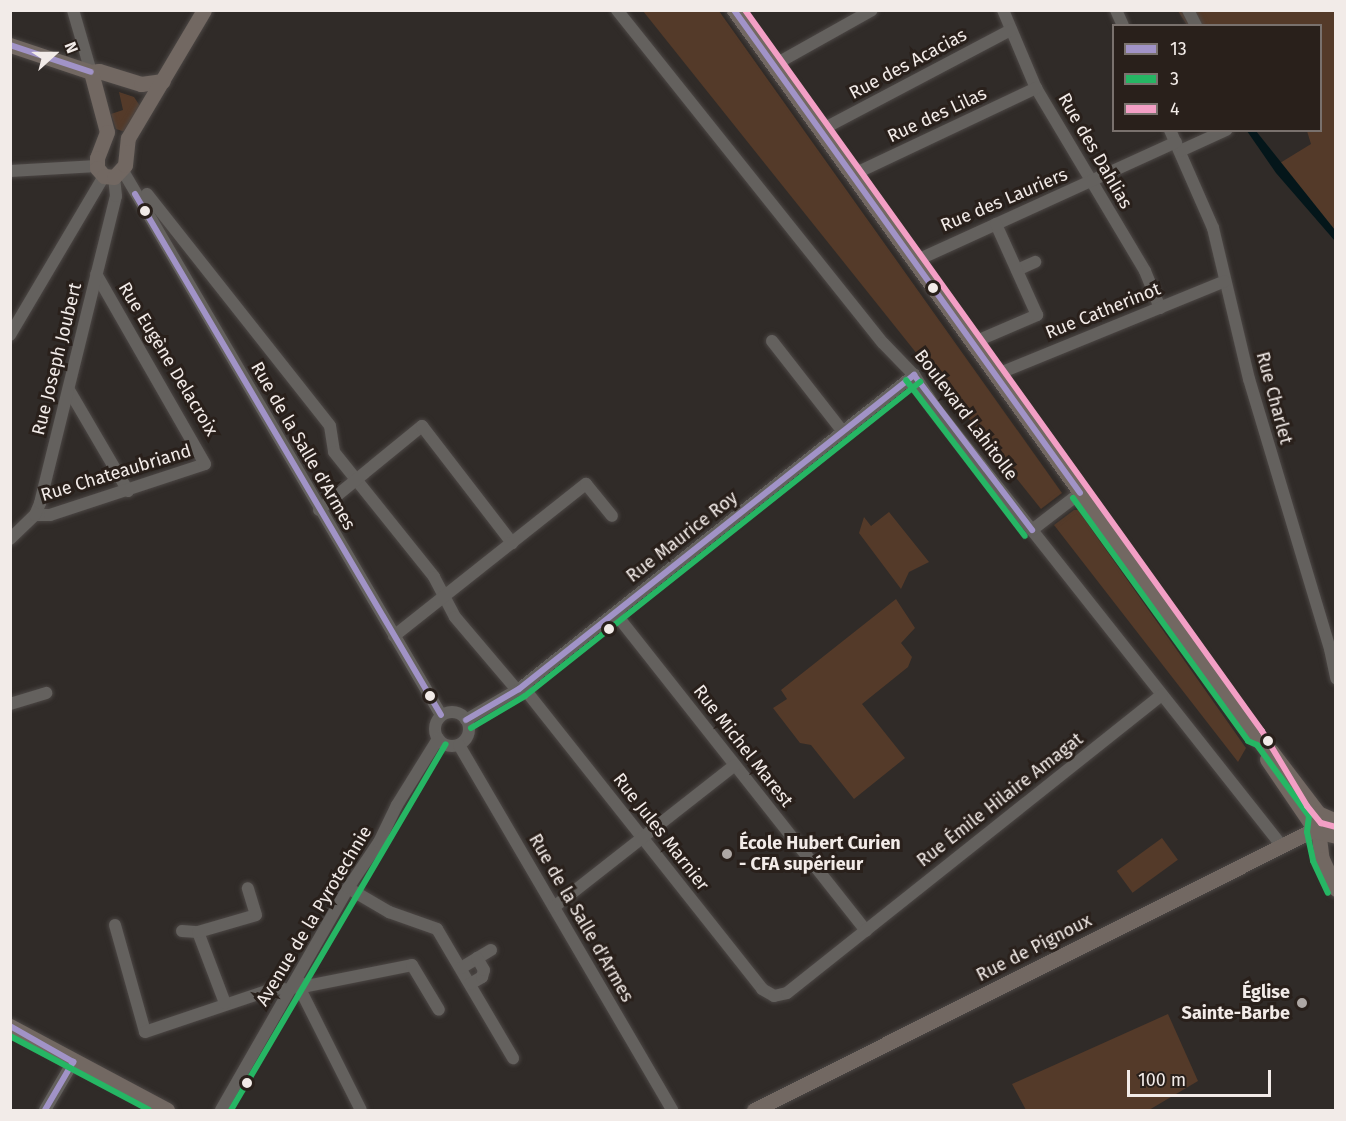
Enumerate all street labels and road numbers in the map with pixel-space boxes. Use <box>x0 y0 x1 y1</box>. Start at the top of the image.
street label: Rue des Acacias <box>846 24 970 104</box>
street label: Rue des Lilas <box>884 83 990 147</box>
street label: Rue des Dahlias <box>1053 89 1137 213</box>
street label: Rue des Lauriers <box>937 164 1071 236</box>
street label: Rue Eugène Delacroix <box>114 278 222 440</box>
street label: Rue Catherinot <box>1042 278 1164 344</box>
street label: Rue Joseph Joubert <box>28 280 86 438</box>
street label: Boulevard Lahitolle <box>910 345 1022 485</box>
street label: Rue Charlet <box>1251 350 1297 446</box>
street label: Rue de la Salle d'Armes <box>246 358 360 534</box>
street label: Rue Chateaubriand <box>38 440 194 506</box>
street label: Rue Maurice Roy <box>622 487 742 587</box>
street label: Rue Michel Marest <box>689 681 797 811</box>
street label: Rue Émile Hilaire Amagat <box>913 728 1087 872</box>
street label: Rue Jules Marnier <box>608 769 714 895</box>
street label: Avenue de la Pyrotechnie <box>252 822 376 1010</box>
street label: Rue de la Salle d'Armes <box>524 830 638 1006</box>
street label: Rue de Pignoux <box>973 910 1095 986</box>

